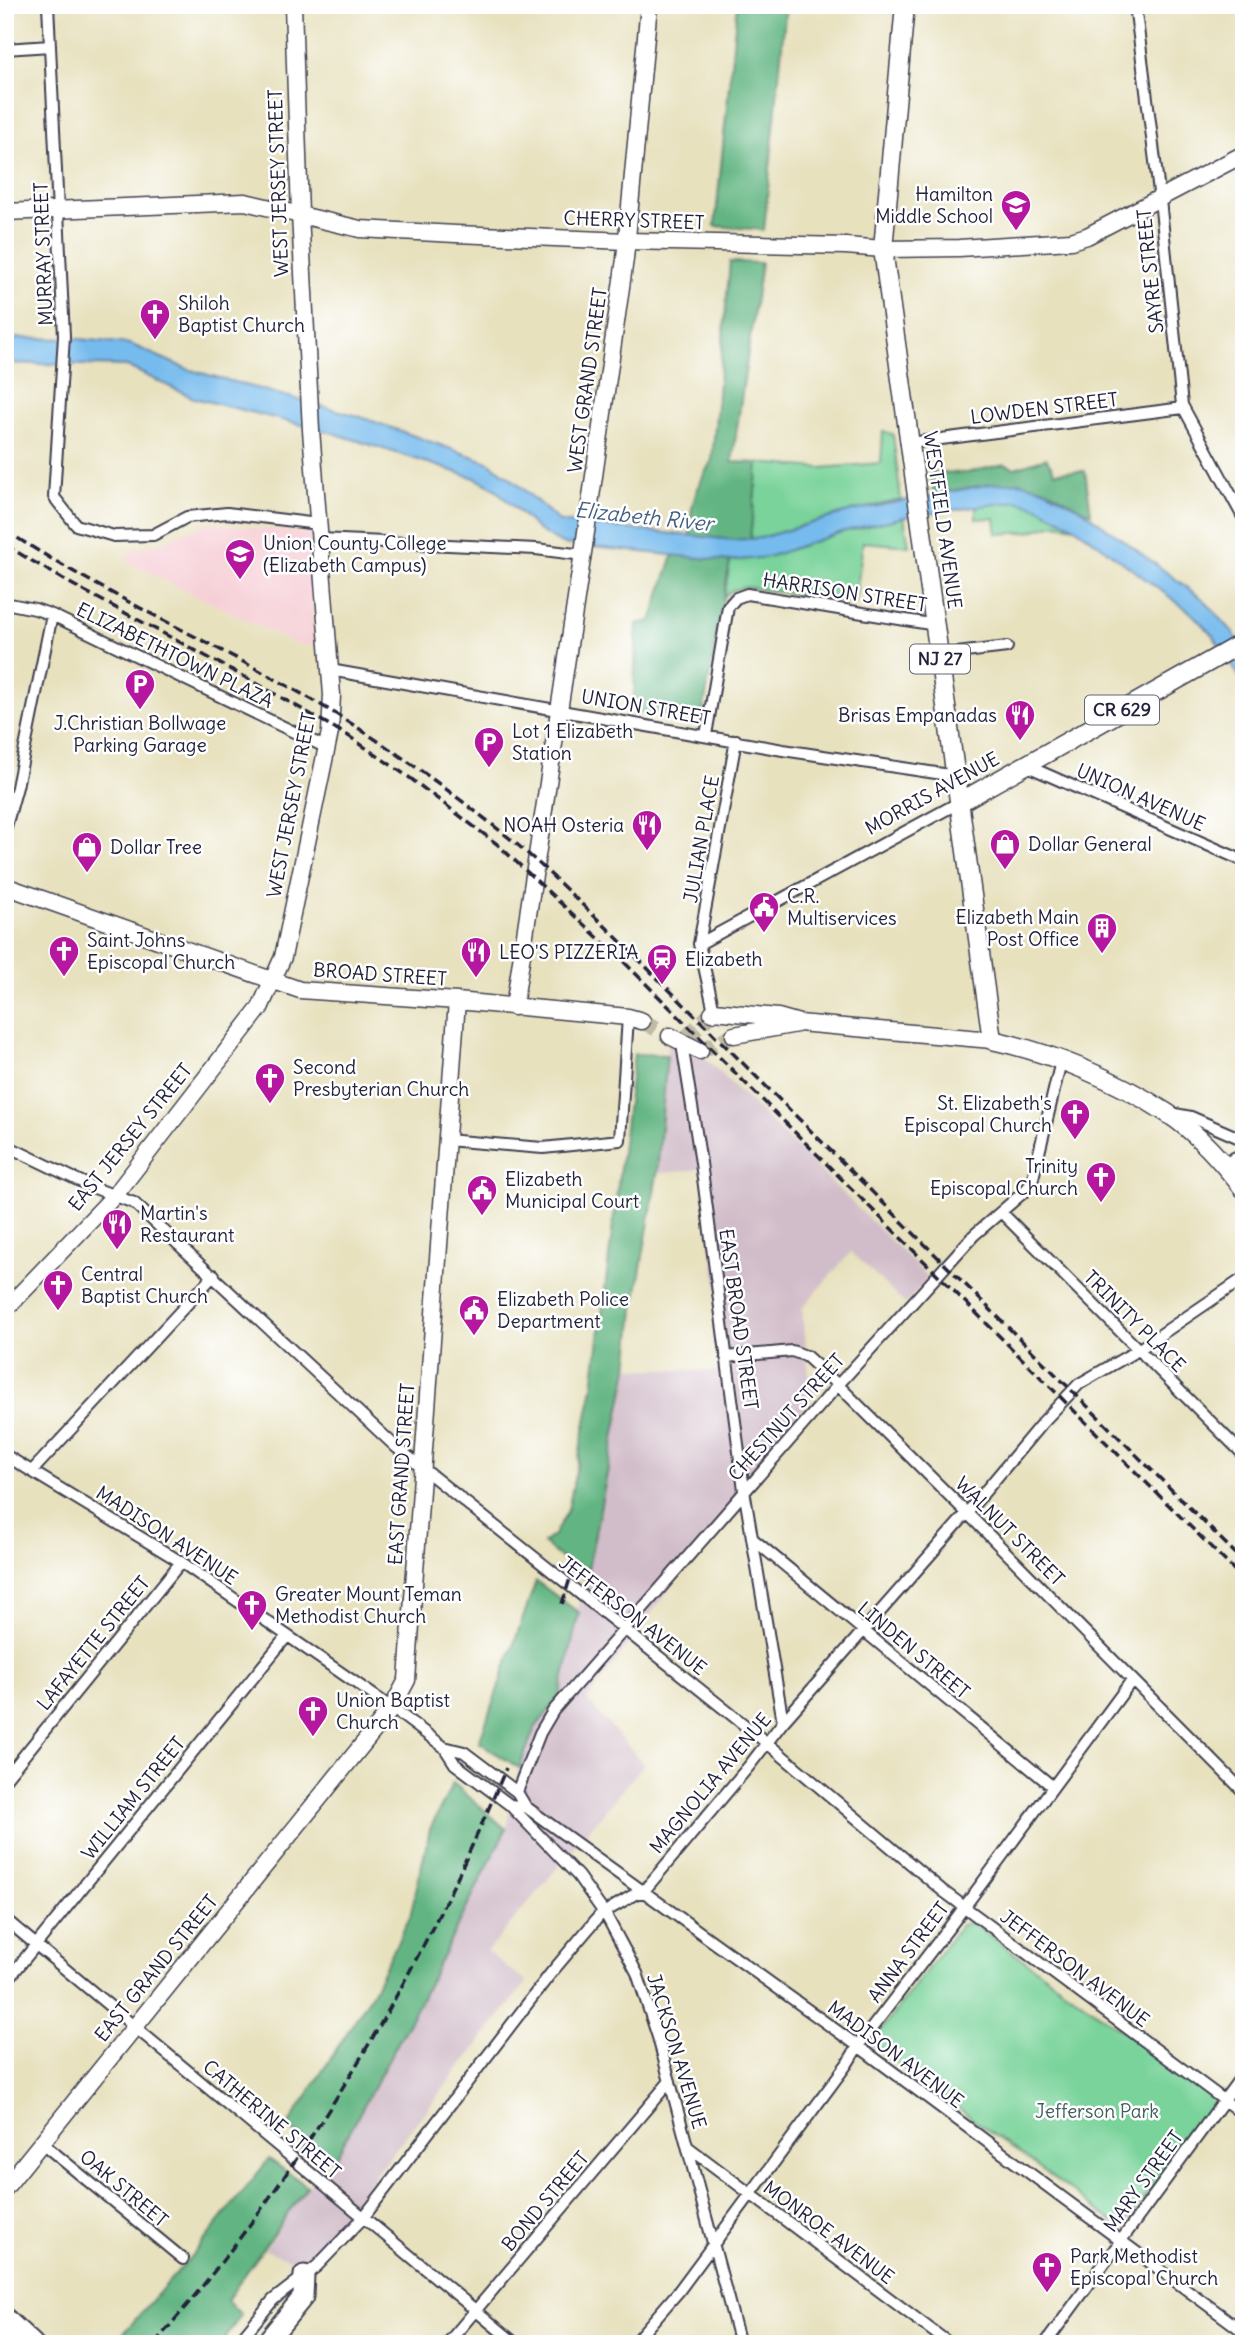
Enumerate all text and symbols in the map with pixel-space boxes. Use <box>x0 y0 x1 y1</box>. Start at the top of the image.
street label: WEST JERSEY STREET <box>263 89 293 277</box>
street label: MURRAY STREET <box>28 182 58 326</box>
place label: Hamilton Middle School <box>875 182 993 228</box>
school or university icon: Hamilton Middle School <box>999 188 1033 232</box>
street label: CHERRY STREET <box>563 206 705 234</box>
street label: SAYRE STREET <box>1132 208 1168 334</box>
street label: WEST GRAND STREET <box>562 286 612 474</box>
place label: Shiloh Baptist Church <box>178 291 305 337</box>
church icon: Shiloh Baptist Church <box>138 297 172 341</box>
street label: LOWDEN STREET <box>969 387 1119 429</box>
street label: WESTFIELD AVENUE <box>919 430 967 610</box>
water label: Elizabeth River <box>574 496 717 537</box>
place label: Union County College (Elizabeth Campus) <box>263 531 446 577</box>
school or university icon: Union County College (Elizabeth Campus) <box>223 537 257 581</box>
street label: HARRISON STREET <box>761 567 929 617</box>
street label: ELIZABETHTOWN PLAZA <box>73 597 277 713</box>
road number: NJ 27 <box>910 644 970 674</box>
parking icon: J.Christian Bollwage Parking Garage <box>123 667 157 711</box>
street label: UNION STREET <box>579 684 713 730</box>
road number: CR 629 <box>1085 696 1159 724</box>
restaurant icon: Brisas Empanadas <box>1003 698 1037 742</box>
place label: Brisas Empanadas <box>838 703 997 727</box>
street label: WEST JERSEY STREET <box>261 710 321 900</box>
place label: J.Christian Bollwage Parking Garage <box>54 711 226 757</box>
place label: Lot 1 Elizabeth Station <box>512 719 633 765</box>
parking icon: Lot 1 Elizabeth Station <box>472 725 506 769</box>
street label: MORRIS AVENUE <box>861 746 1003 840</box>
street label: UNION AVENUE <box>1073 758 1209 836</box>
street label: JULIAN PLACE <box>678 773 724 905</box>
restaurant icon: NOAH Osteria <box>630 808 664 852</box>
place label: NOAH Osteria <box>503 813 624 837</box>
shop icon: Dollar General <box>988 827 1022 871</box>
shop icon: Dollar Tree <box>70 830 104 874</box>
place label: Dollar General <box>1028 832 1152 856</box>
place label: Dollar Tree <box>110 835 202 859</box>
place label: C.R. Multiservices <box>787 884 897 930</box>
public building icon: C.R. Multiservices <box>747 890 781 934</box>
place label: Elizabeth Main Post Office <box>956 905 1079 951</box>
building icon: Elizabeth Main Post Office <box>1085 911 1119 955</box>
place label: Saint Johns Episcopal Church <box>87 928 235 974</box>
church icon: Saint Johns Episcopal Church <box>47 934 81 978</box>
restaurant icon: LEO'S PIZZERIA <box>459 935 493 979</box>
place label: LEO'S PIZZERIA <box>499 940 639 964</box>
station icon: Elizabeth <box>645 942 679 986</box>
place label: Elizabeth <box>685 947 763 971</box>
street label: BROAD STREET <box>312 957 448 991</box>
place label: Second Presbyterian Church <box>293 1055 469 1101</box>
street label: EAST JERSEY STREET <box>63 1058 197 1216</box>
church icon: Second Presbyterian Church <box>253 1061 287 1105</box>
place label: St. Elizabeth's Episcopal Church <box>904 1091 1052 1137</box>
church icon: St. Elizabeth's Episcopal Church <box>1058 1097 1092 1141</box>
place label: Trinity Episcopal Church <box>930 1154 1078 1200</box>
church icon: Trinity Episcopal Church <box>1084 1160 1118 1204</box>
place label: Elizabeth Municipal Court <box>505 1167 639 1213</box>
public building icon: Elizabeth Municipal Court <box>465 1173 499 1217</box>
place label: Martin's Restaurant <box>140 1201 234 1247</box>
restaurant icon: Martin's Restaurant <box>100 1207 134 1251</box>
street label: EAST BROAD STREET <box>714 1227 764 1411</box>
place label: Central Baptist Church <box>81 1262 208 1308</box>
street label: TRINITY PLACE <box>1079 1265 1191 1377</box>
church icon: Central Baptist Church <box>41 1268 75 1312</box>
place label: Elizabeth Police Department <box>497 1287 629 1333</box>
public building icon: Elizabeth Police Department <box>457 1293 491 1337</box>
street label: CHESTNUT STREET <box>723 1348 849 1486</box>
street label: EAST GRAND STREET <box>383 1382 419 1566</box>
street label: WALNUT STREET <box>950 1471 1070 1591</box>
street label: MADISON AVENUE <box>92 1480 242 1590</box>
street label: JEFFERSON AVENUE <box>554 1550 712 1680</box>
street label: LAFAYETTE STREET <box>31 1571 155 1715</box>
place label: Greater Mount Teman Methodist Church <box>275 1582 462 1628</box>
church icon: Greater Mount Teman Methodist Church <box>235 1588 269 1632</box>
street label: LINDEN STREET <box>853 1596 975 1704</box>
place label: Union Baptist Church <box>336 1688 450 1734</box>
church icon: Union Baptist Church <box>296 1694 330 1738</box>
street label: MAGNOLIA AVENUE <box>644 1708 776 1858</box>
street label: WILLIAM STREET <box>76 1732 190 1864</box>
street label: EAST GRAND STREET <box>89 1890 223 2046</box>
street label: ANNA STREET <box>862 1897 954 2007</box>
street label: JEFFERSON AVENUE <box>996 1904 1154 2032</box>
street label: JACKSON AVENUE <box>642 1970 712 2132</box>
street label: MADISON AVENUE <box>823 1995 969 2113</box>
street label: CATHERINE STREET <box>198 2054 346 2184</box>
park label: Jefferson Park <box>1035 2099 1159 2123</box>
street label: MARY STREET <box>1098 2126 1188 2236</box>
street label: OAK STREET <box>75 2144 173 2232</box>
street label: BOND STREET <box>496 2146 594 2256</box>
street label: MONROE AVENUE <box>759 2175 899 2289</box>
place label: Park Methodist Episcopal Church <box>1070 2244 1218 2290</box>
church icon: Park Methodist Episcopal Church <box>1030 2250 1064 2294</box>

